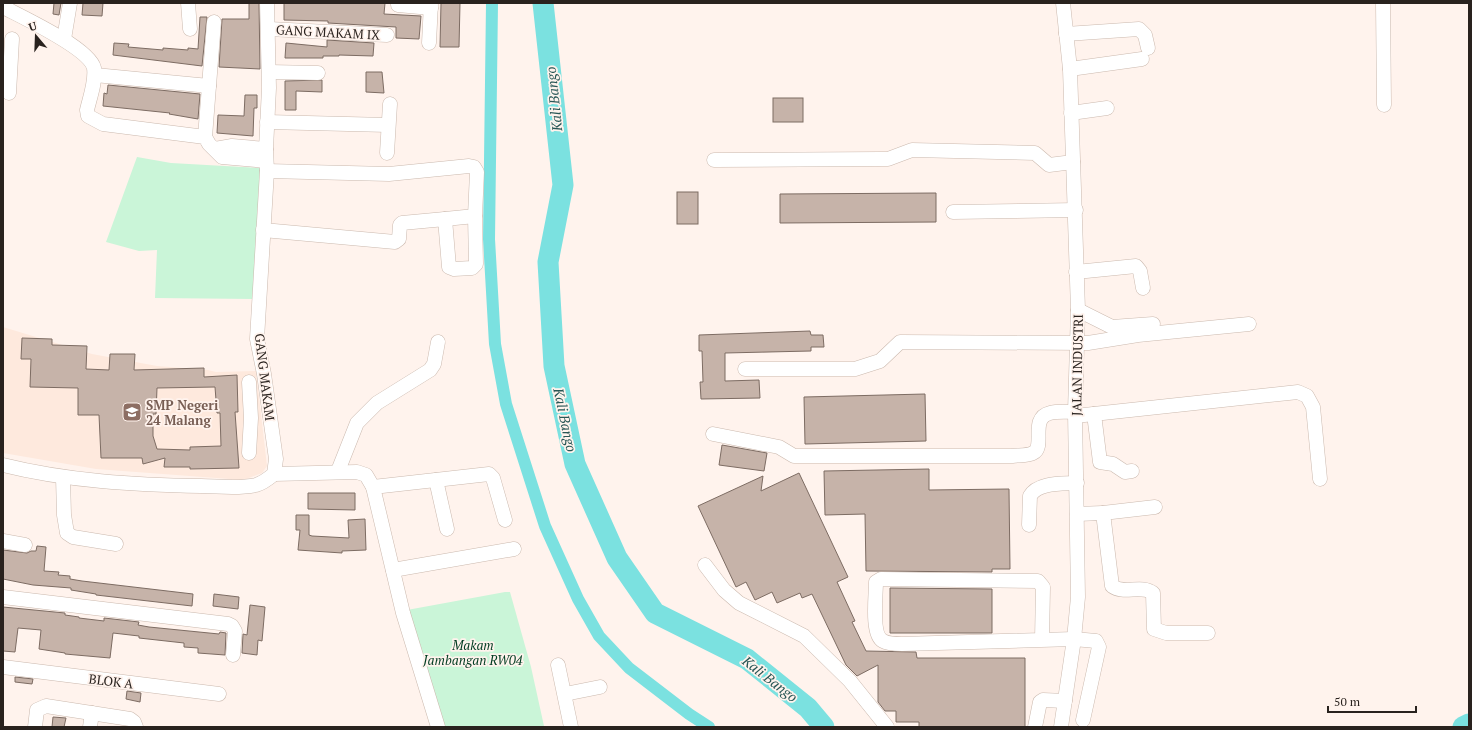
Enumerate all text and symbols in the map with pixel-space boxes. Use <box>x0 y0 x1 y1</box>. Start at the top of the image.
north arrow <box>16 16 56 56</box>
text: U <box>27 19 39 34</box>
street label: GANG MAKAM IX <box>275 20 381 44</box>
water label: Kali Bango <box>541 66 566 133</box>
street label: JALAN INDUSTRI <box>1067 314 1087 416</box>
street label: GANG MAKAM <box>251 332 279 422</box>
water label: Kali Bango <box>549 385 582 454</box>
place label: SMP Negeri 24 Malang <box>146 396 218 429</box>
school or university icon: SMP Negeri 24 Malang <box>121 401 143 423</box>
park label: Makam Jambangan RW04 <box>422 636 523 669</box>
water label: Kali Bango <box>738 651 802 706</box>
street label: BLOK A <box>88 669 134 693</box>
scale bar <box>1328 688 1416 714</box>
text: 50 m <box>1334 694 1361 709</box>

